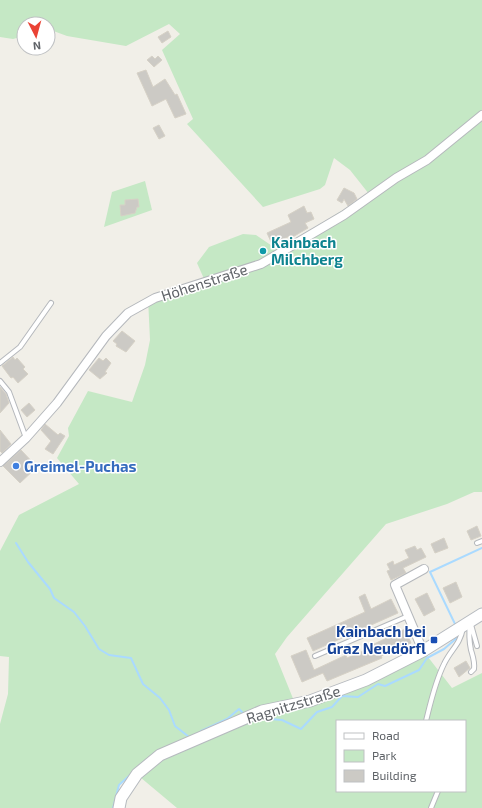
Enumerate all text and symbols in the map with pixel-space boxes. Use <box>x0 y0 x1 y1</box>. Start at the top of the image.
north arrow <box>16 16 56 56</box>
text: N <box>32 40 42 53</box>
place label: Kainbach Milchberg <box>271 233 343 268</box>
marker: Kainbach Milchberg <box>258 246 268 256</box>
street label: Höhenstraße <box>159 260 249 304</box>
place label: Greimel-Puchas <box>24 457 137 475</box>
marker: Greimel-Puchas <box>11 461 21 471</box>
place label: Kainbach bei Graz Neudörfl <box>327 622 426 657</box>
marker: Kainbach bei Graz Neudörfl <box>429 635 439 645</box>
street label: Ragnitzstraße <box>244 681 342 727</box>
legend <box>336 720 466 792</box>
text: Road <box>372 728 400 742</box>
text: Park <box>372 748 397 762</box>
text: Building <box>372 768 417 782</box>

